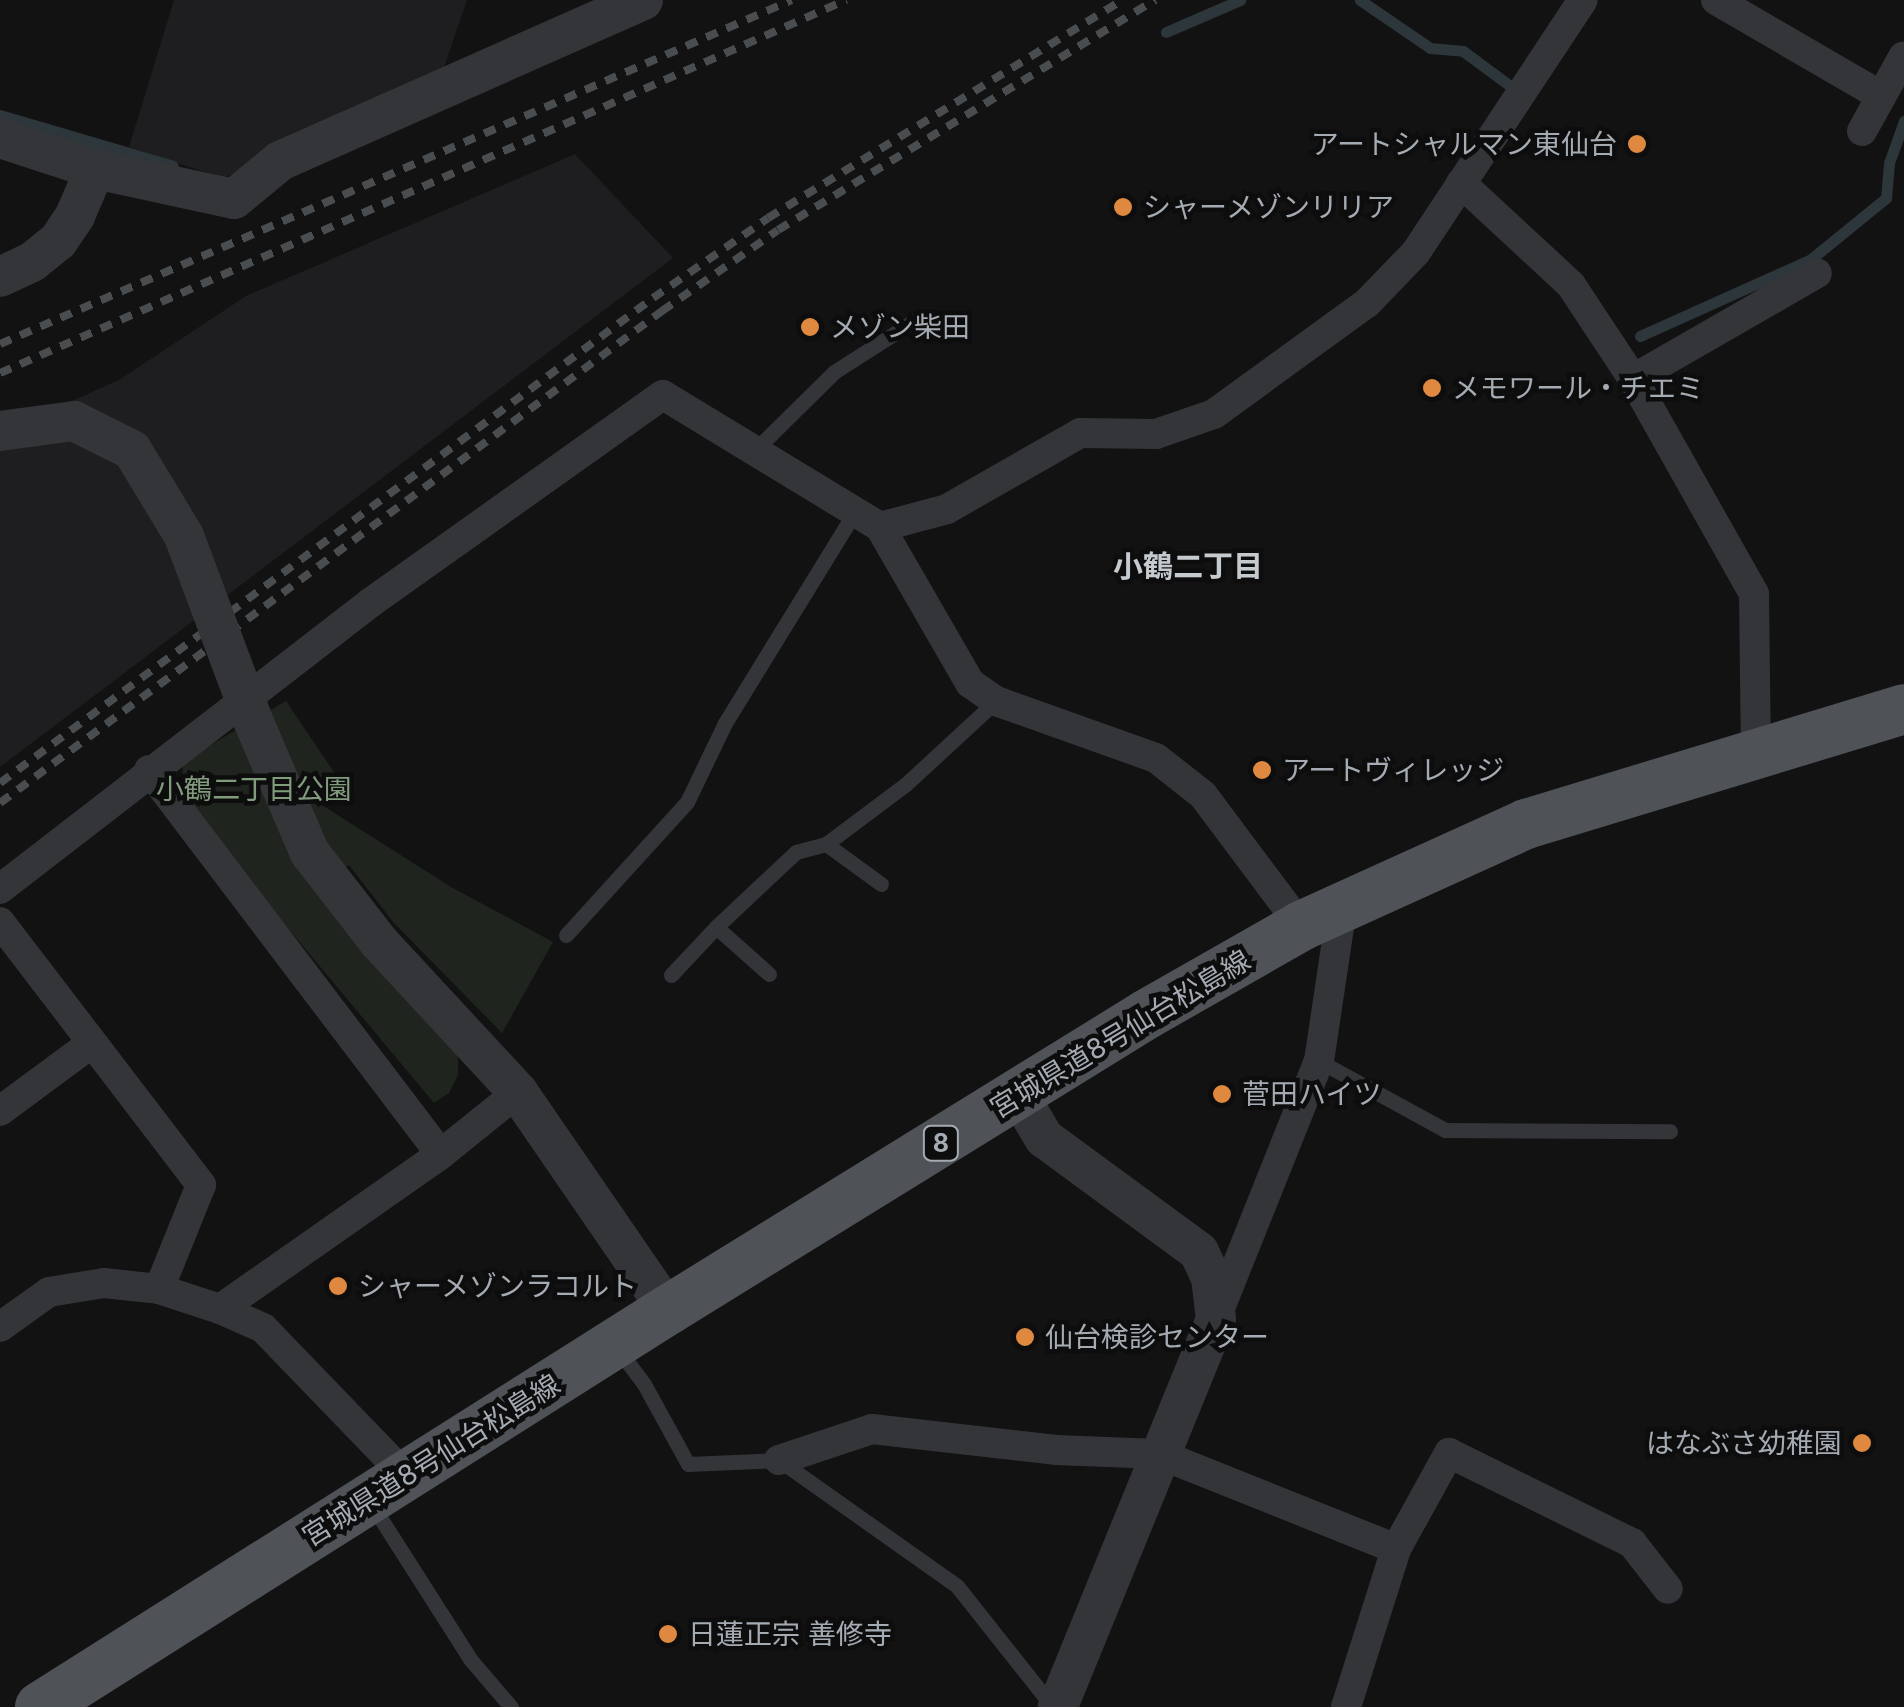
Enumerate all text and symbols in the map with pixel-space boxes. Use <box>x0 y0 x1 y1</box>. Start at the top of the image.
place label: アートシャルマン東仙台 <box>1311 127 1617 161</box>
marker: アートシャルマン東仙台 <box>1626 133 1648 155</box>
place label: シャーメゾンリリア <box>1143 190 1395 224</box>
marker: シャーメゾンリリア <box>1112 196 1134 218</box>
place label: メゾン柴田 <box>830 310 970 344</box>
marker: メゾン柴田 <box>799 316 821 338</box>
place label: メモワール・チエミ <box>1452 371 1704 405</box>
marker: メモワール・チエミ <box>1421 377 1443 399</box>
district label: 小鶴二丁目 <box>1113 548 1263 584</box>
place label: アートヴィレッジ <box>1282 753 1504 787</box>
marker: アートヴィレッジ <box>1251 759 1273 781</box>
park label: 小鶴二丁目公園 <box>156 772 352 806</box>
street label: 宮城県道8号仙台松島線 <box>984 943 1256 1125</box>
place label: 菅田ハイツ <box>1242 1077 1382 1111</box>
marker: 菅田ハイツ <box>1211 1083 1233 1105</box>
road number: 8 <box>921 1123 961 1163</box>
place label: シャーメゾンラコルト <box>358 1269 638 1303</box>
marker: シャーメゾンラコルト <box>327 1275 349 1297</box>
place label: 仙台検診センター <box>1045 1320 1269 1354</box>
marker: 仙台検診センター <box>1014 1326 1036 1348</box>
street label: 宮城県道8号仙台松島線 <box>296 1367 566 1553</box>
place label: はなぶさ幼稚園 <box>1646 1426 1842 1460</box>
marker: はなぶさ幼稚園 <box>1851 1432 1873 1454</box>
place label: 日蓮正宗 善修寺 <box>688 1617 892 1651</box>
marker: 日蓮正宗 善修寺 <box>657 1623 679 1645</box>

